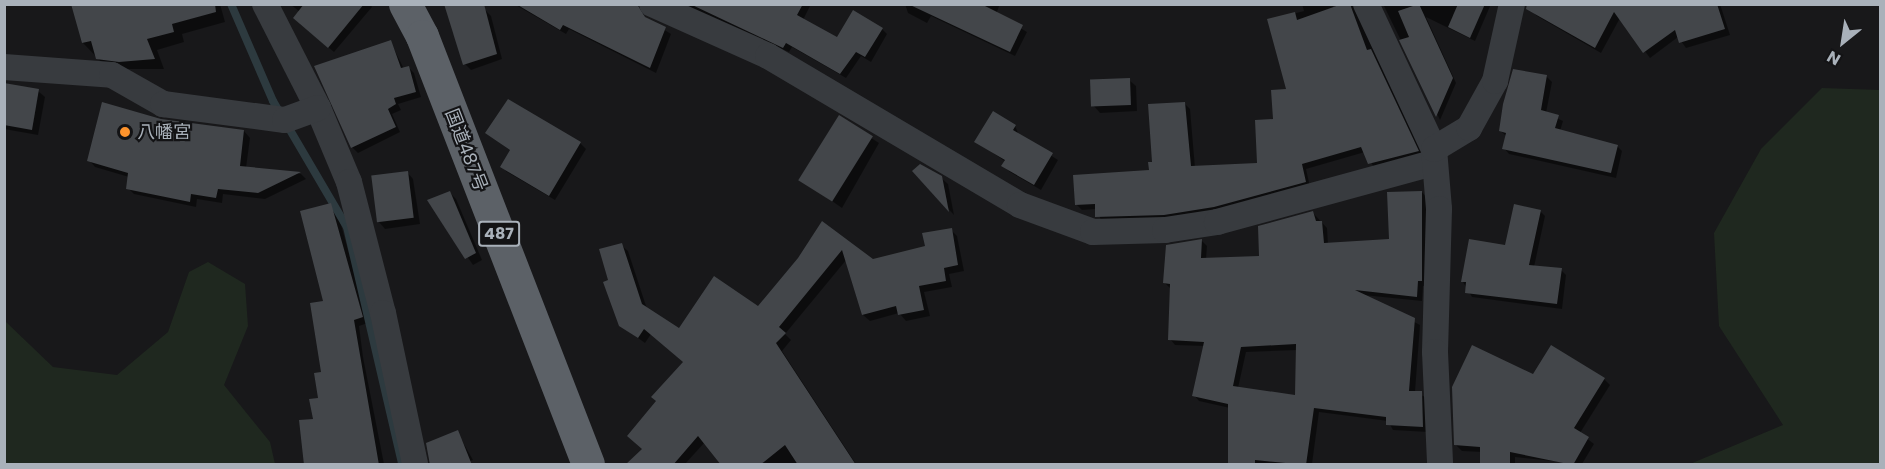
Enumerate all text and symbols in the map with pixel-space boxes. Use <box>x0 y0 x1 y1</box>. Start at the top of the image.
north arrow <box>1813 12 1873 72</box>
text: N <box>1823 45 1845 71</box>
street label: 国道487号 <box>440 106 492 194</box>
place label: 八幡宮 <box>137 121 191 143</box>
marker: 八幡宮 <box>118 125 132 139</box>
road number: 487 <box>478 221 520 247</box>

